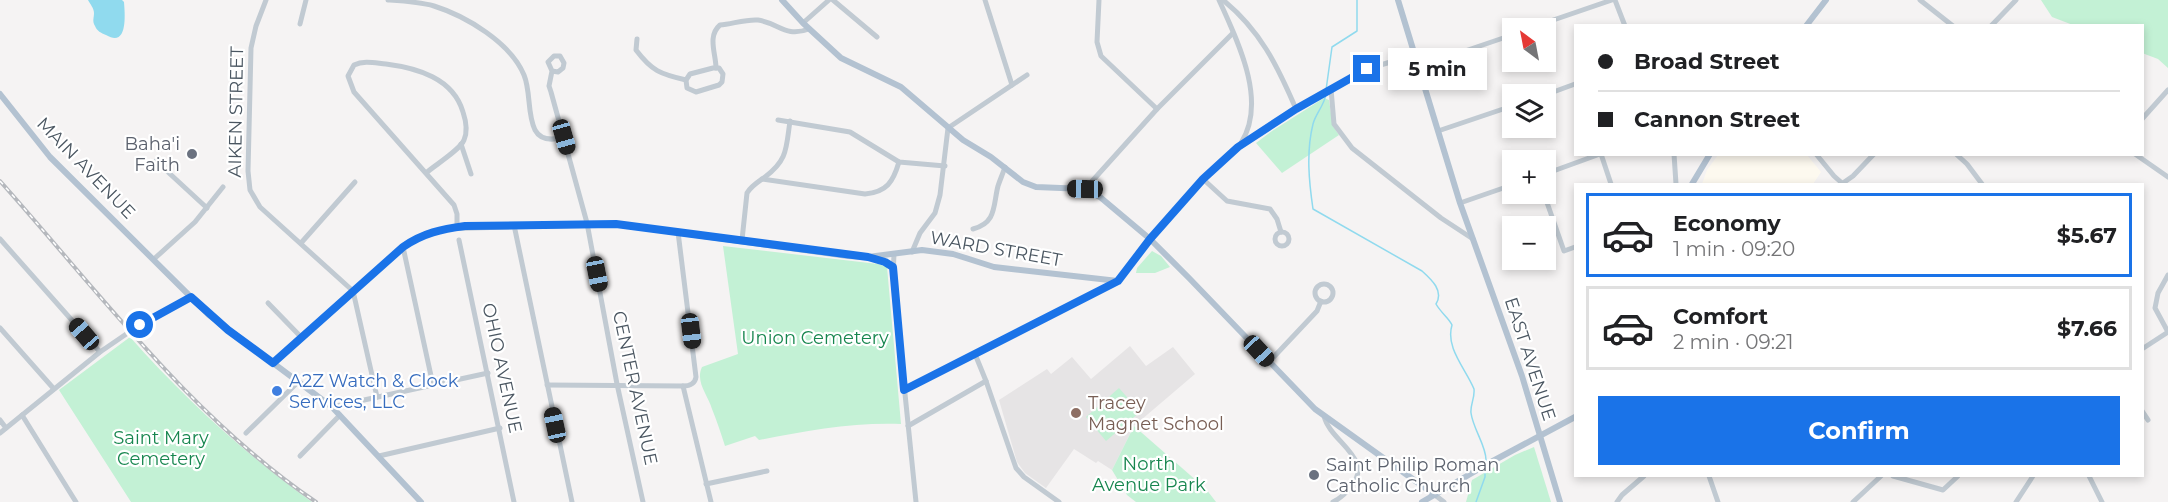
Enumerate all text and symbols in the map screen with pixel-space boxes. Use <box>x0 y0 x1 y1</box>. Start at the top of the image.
north arrow <box>1502 18 1556 72</box>
map controls <box>1502 18 1556 270</box>
street label: AIKEN STREET <box>224 46 248 178</box>
callout: 5 min <box>1388 48 1487 90</box>
text: Broad Street <box>1634 48 1780 75</box>
route end <box>1353 55 1380 82</box>
text: 5 min <box>1408 57 1467 81</box>
button: layers <box>1502 84 1556 138</box>
text: Cannon Street <box>1634 106 1800 133</box>
street label: MAIN AVENUE <box>32 113 140 223</box>
car <box>550 117 578 157</box>
place label: Baha'i Faith <box>125 133 180 176</box>
marker: Baha'i Faith <box>185 147 199 161</box>
button: + <box>1502 150 1556 204</box>
car <box>1067 180 1103 198</box>
icon: car <box>1601 208 1655 262</box>
text: Economy <box>1673 210 1781 237</box>
button: − <box>1502 216 1556 270</box>
text: $5.67 <box>2057 222 2117 249</box>
street label: WARD STREET <box>928 227 1064 272</box>
text: 1 min · 09:20 <box>1673 237 1795 261</box>
car <box>585 255 609 293</box>
street label: EAST AVENUE <box>1500 295 1560 423</box>
street label: OHIO AVENUE <box>477 301 527 435</box>
icon: car <box>1601 301 1655 355</box>
text: Comfort <box>1673 303 1768 330</box>
street label: CENTER AVENUE <box>608 309 662 467</box>
route start <box>126 311 153 338</box>
car <box>680 312 702 350</box>
car <box>65 315 103 353</box>
text: $7.66 <box>2057 315 2117 342</box>
park label: Union Cemetery <box>741 327 889 349</box>
text: 2 min · 09:21 <box>1673 330 1793 354</box>
car <box>1240 332 1278 370</box>
place label: A2Z Watch & Clock Services, LLC <box>289 370 459 413</box>
marker: A2Z Watch & Clock Services, LLC <box>270 384 284 398</box>
place label: Tracey Magnet School <box>1088 392 1224 435</box>
button: Confirm <box>1598 396 2120 465</box>
car <box>542 406 568 444</box>
marker: Tracey Magnet School <box>1069 406 1083 420</box>
park label: Saint Mary Cemetery <box>113 427 209 470</box>
park label: North Avenue Park <box>1092 453 1206 496</box>
place label: Saint Philip Roman Catholic Church <box>1326 454 1499 497</box>
marker: Saint Philip Roman Catholic Church <box>1307 468 1321 482</box>

